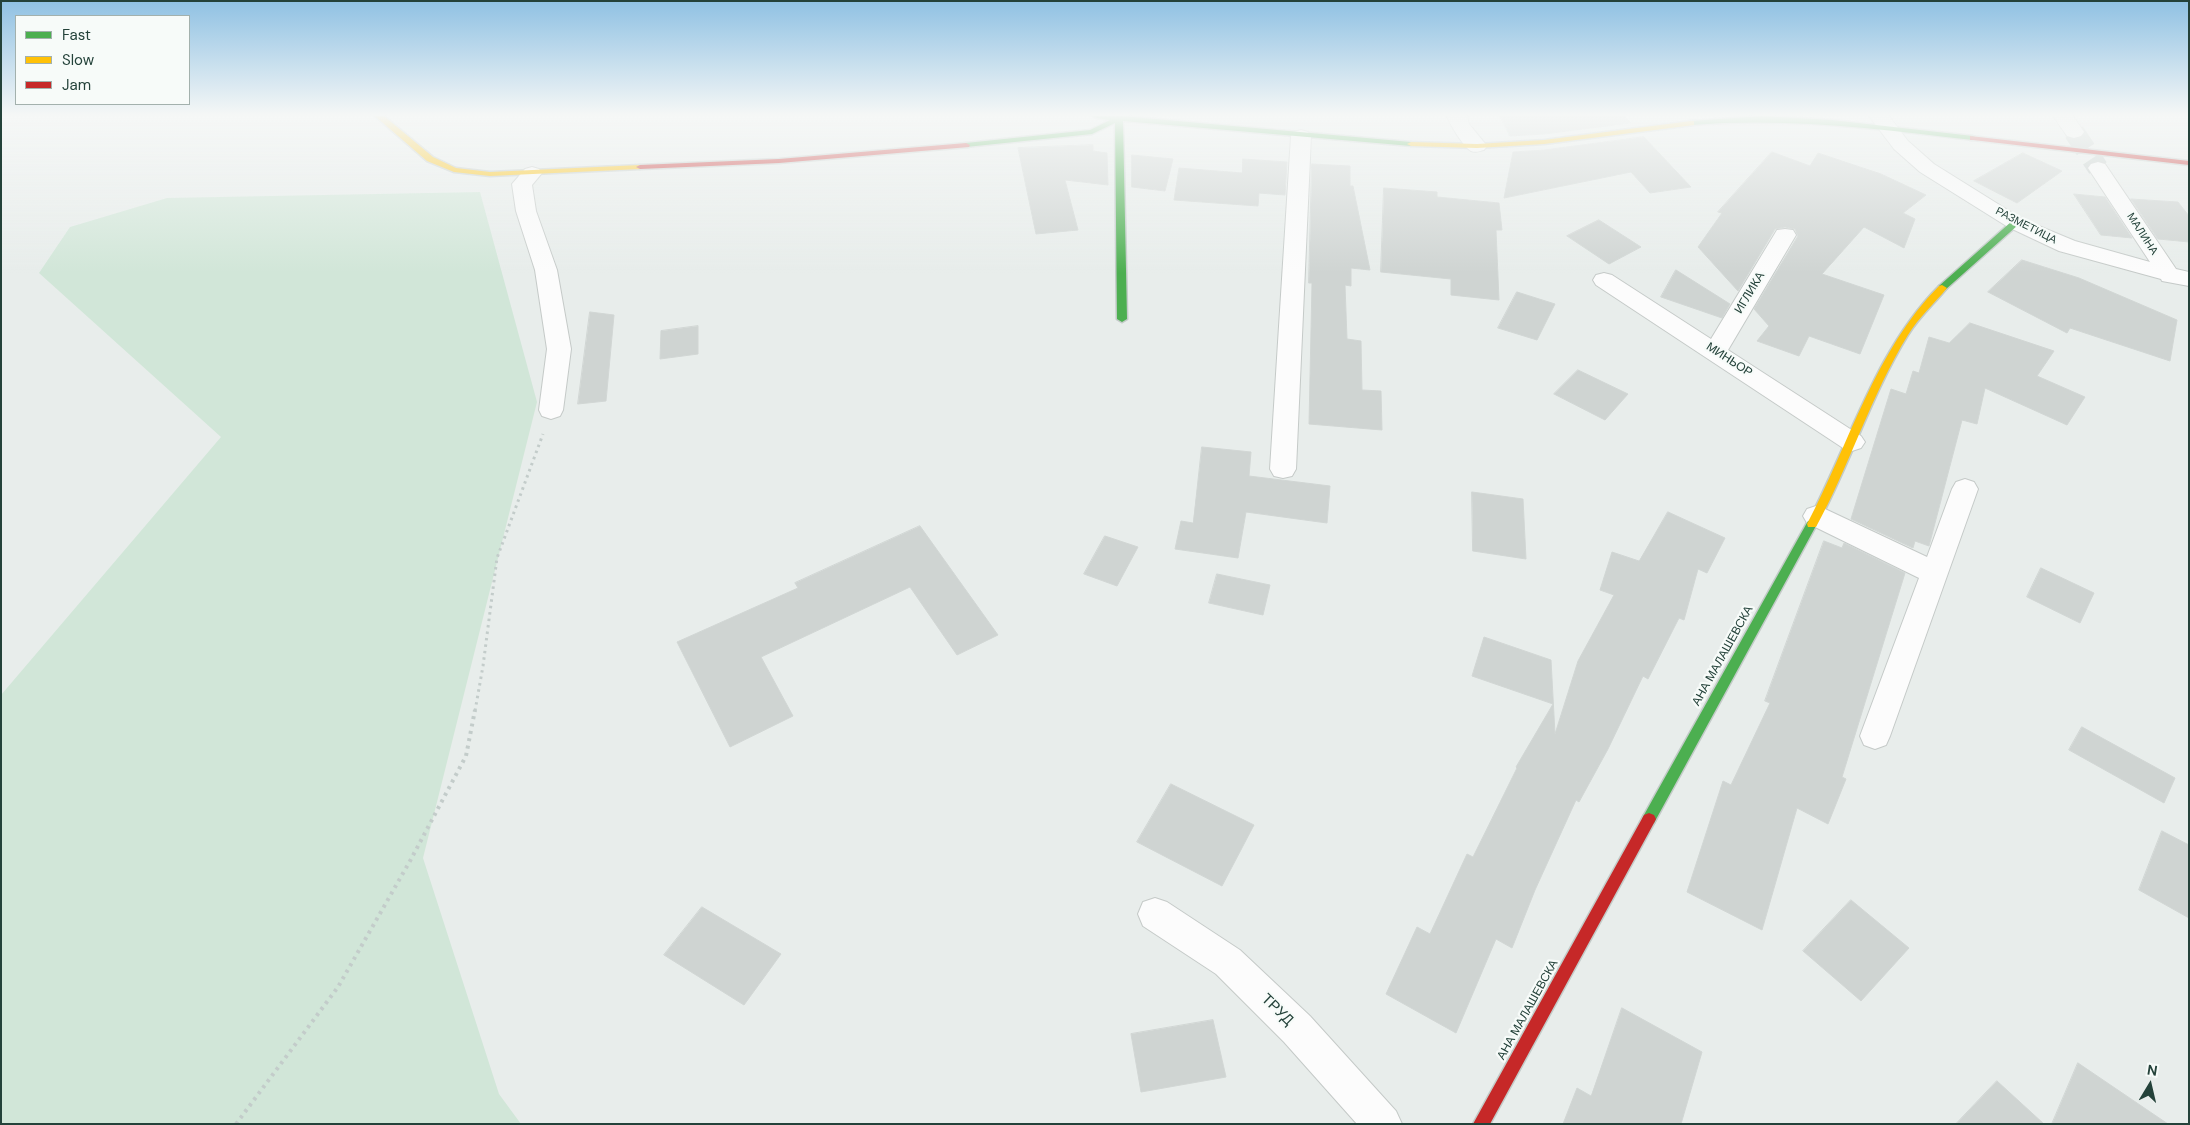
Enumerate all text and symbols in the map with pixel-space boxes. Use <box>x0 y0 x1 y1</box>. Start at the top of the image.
legend <box>15 15 190 105</box>
text: Fast <box>62 25 91 45</box>
text: Slow <box>62 50 94 70</box>
text: Jam <box>62 75 91 95</box>
street label: РАЗМЕТИЦА <box>1993 205 2059 247</box>
street label: МАЛИНА <box>2124 211 2160 257</box>
street label: ИГЛИКА <box>1732 270 1768 316</box>
street label: МИНЬОР <box>1703 340 1755 380</box>
street label: АНА МАЛАШЕВСКА <box>1689 603 1757 709</box>
street label: АНА МАЛАШЕВСКА <box>1494 957 1562 1063</box>
street label: ТРУД <box>1257 990 1297 1030</box>
north arrow <box>2125 1060 2175 1110</box>
text: N <box>2146 1060 2159 1080</box>

